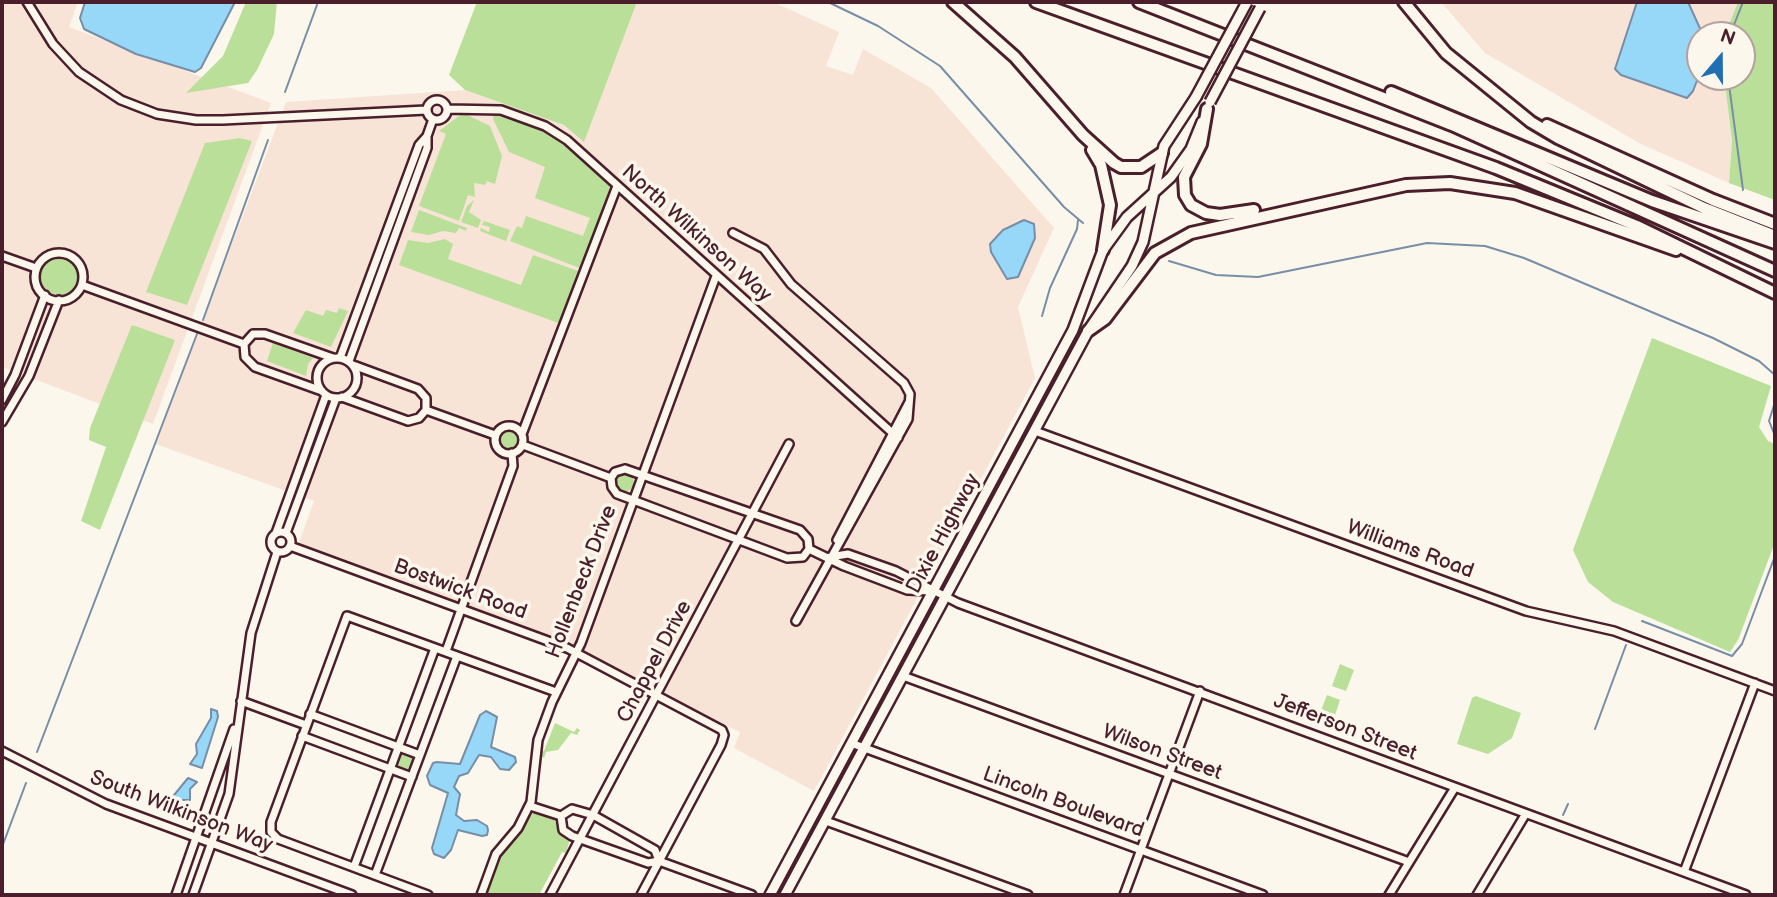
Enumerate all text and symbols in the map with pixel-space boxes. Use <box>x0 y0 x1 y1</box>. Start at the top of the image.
north arrow <box>1686 21 1756 91</box>
text: N <box>1717 24 1738 51</box>
street label: North Wilkinson Way <box>616 160 776 308</box>
street label: Dixie Highway <box>902 470 986 598</box>
street label: Hollenbeck Drive <box>541 502 623 662</box>
street label: Williams Road <box>1343 515 1477 585</box>
street label: Bostwick Road <box>390 554 530 626</box>
street label: Chappel Drive <box>612 597 698 727</box>
street label: Jefferson Street <box>1270 689 1420 767</box>
street label: Wilson Street <box>1099 720 1225 786</box>
street label: Lincoln Boulevard <box>979 762 1147 844</box>
street label: South Wilkinson Way <box>86 766 276 858</box>

